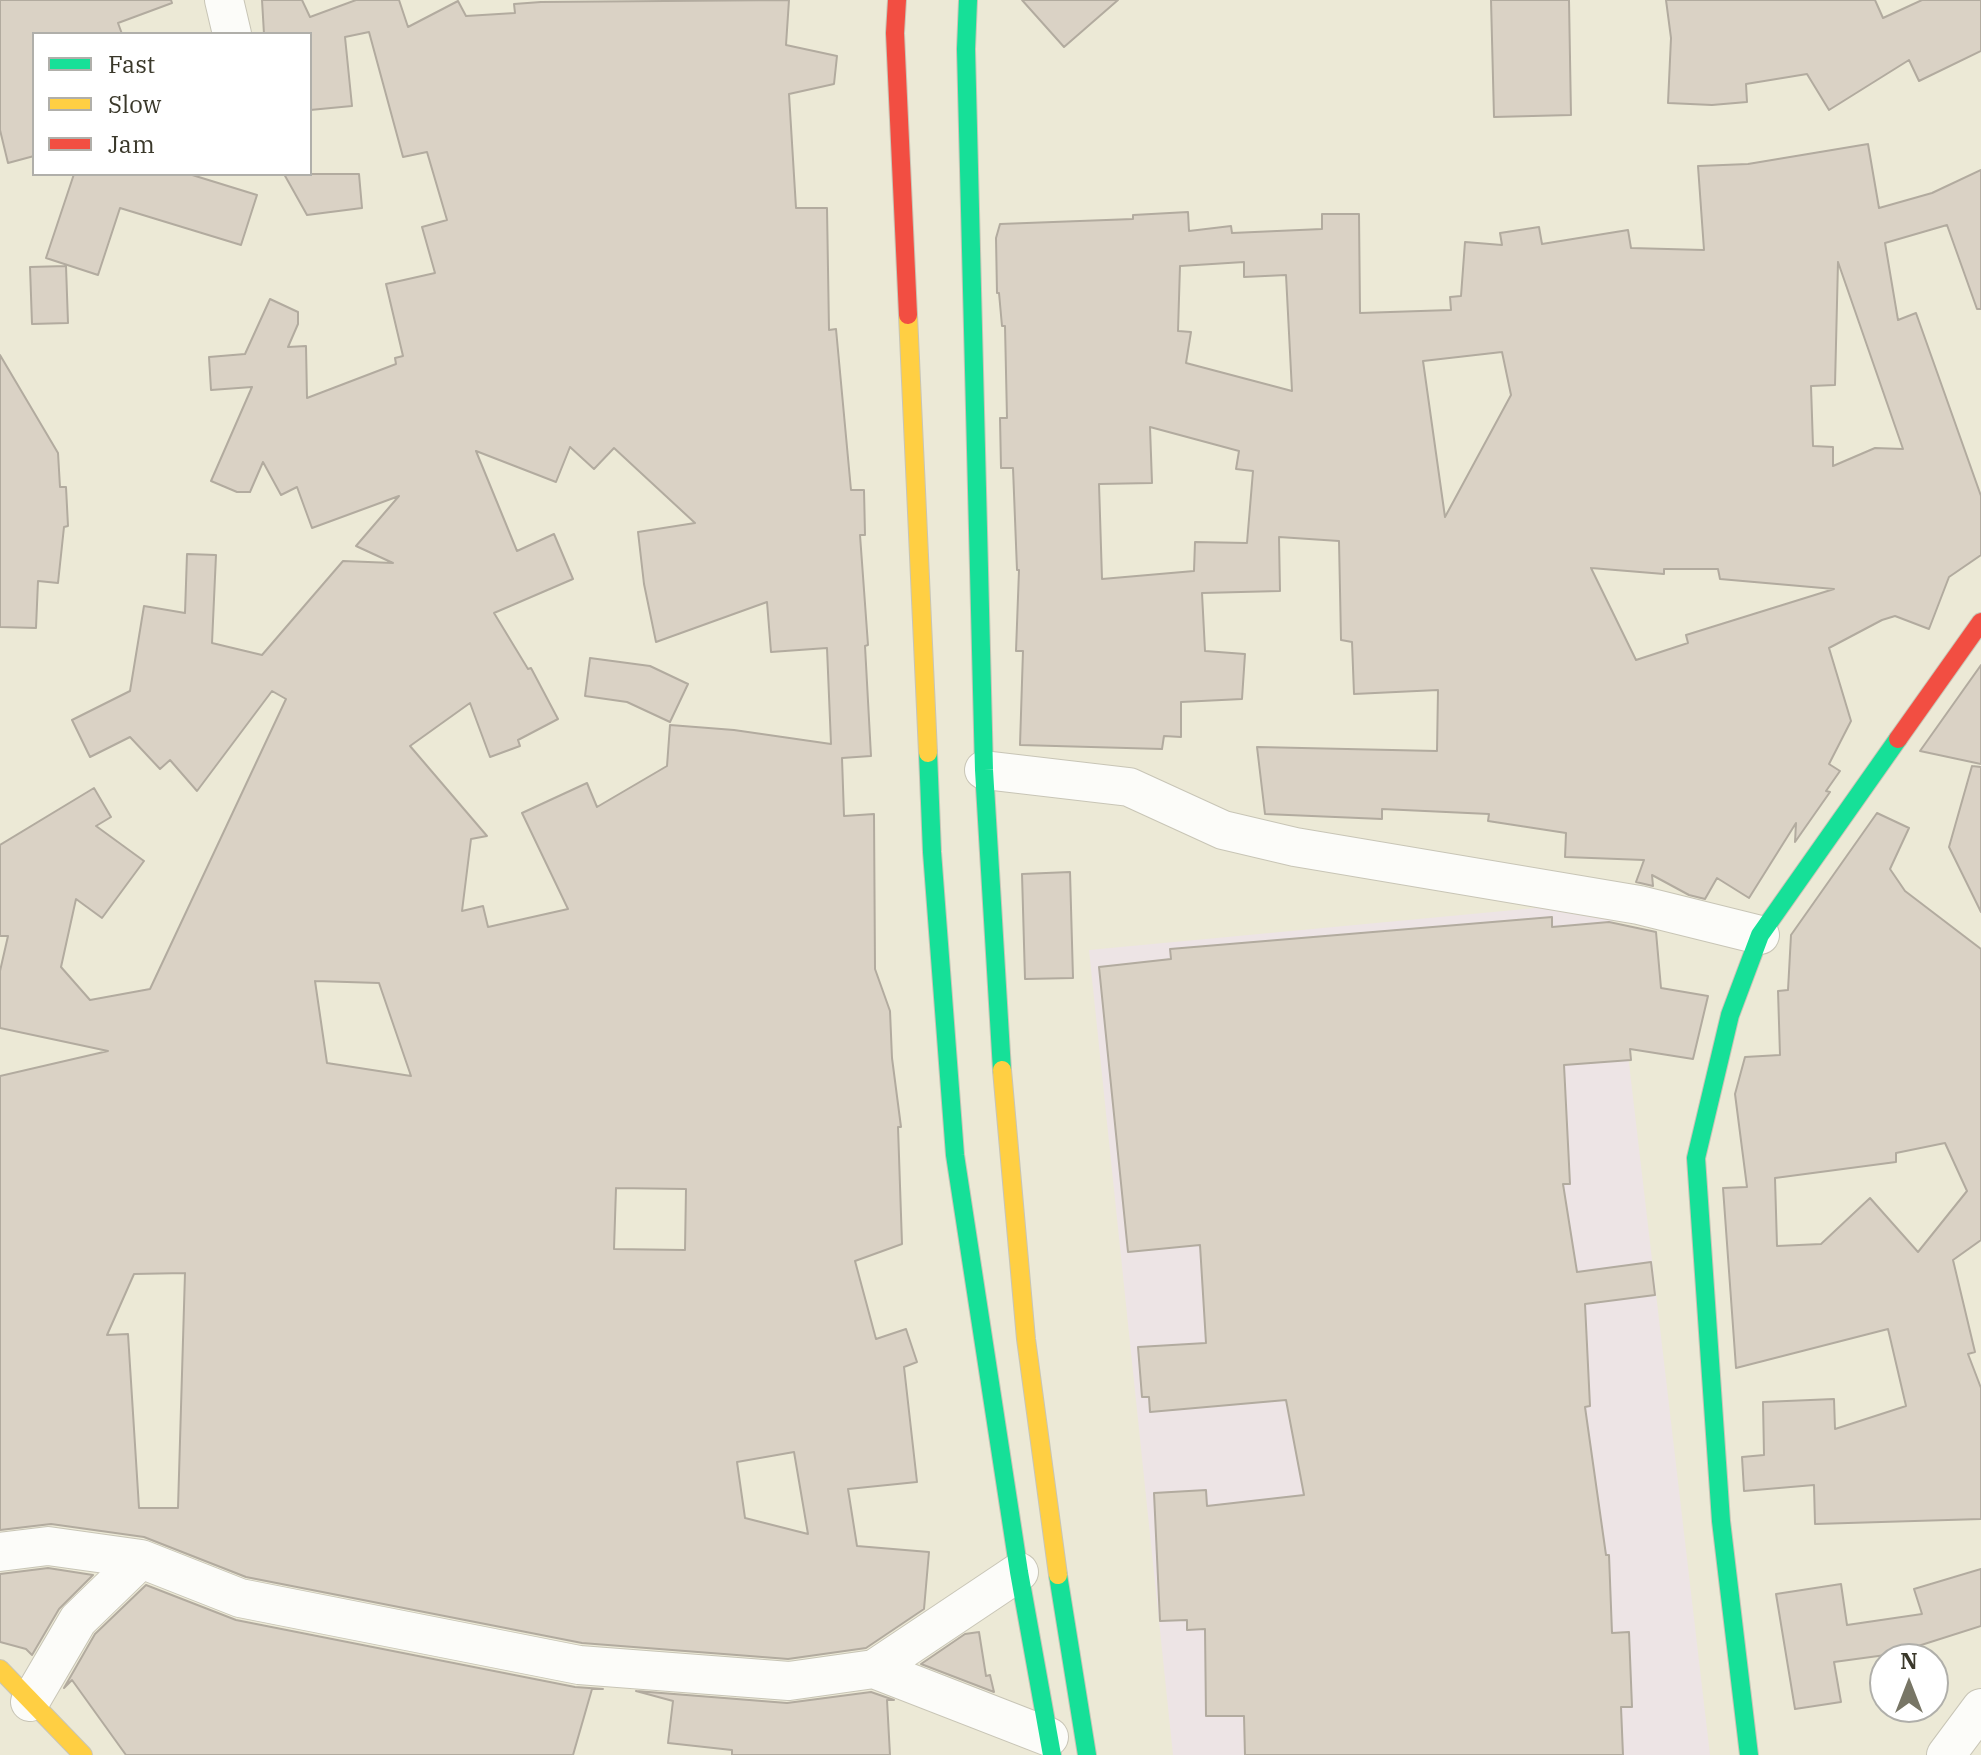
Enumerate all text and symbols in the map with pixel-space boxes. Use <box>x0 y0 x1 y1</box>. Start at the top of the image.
legend <box>32 32 312 176</box>
text: Fast <box>108 48 155 80</box>
text: Slow <box>108 88 161 120</box>
text: Jam <box>108 128 155 160</box>
north arrow <box>1869 1643 1949 1723</box>
text: N <box>1900 1646 1918 1675</box>

